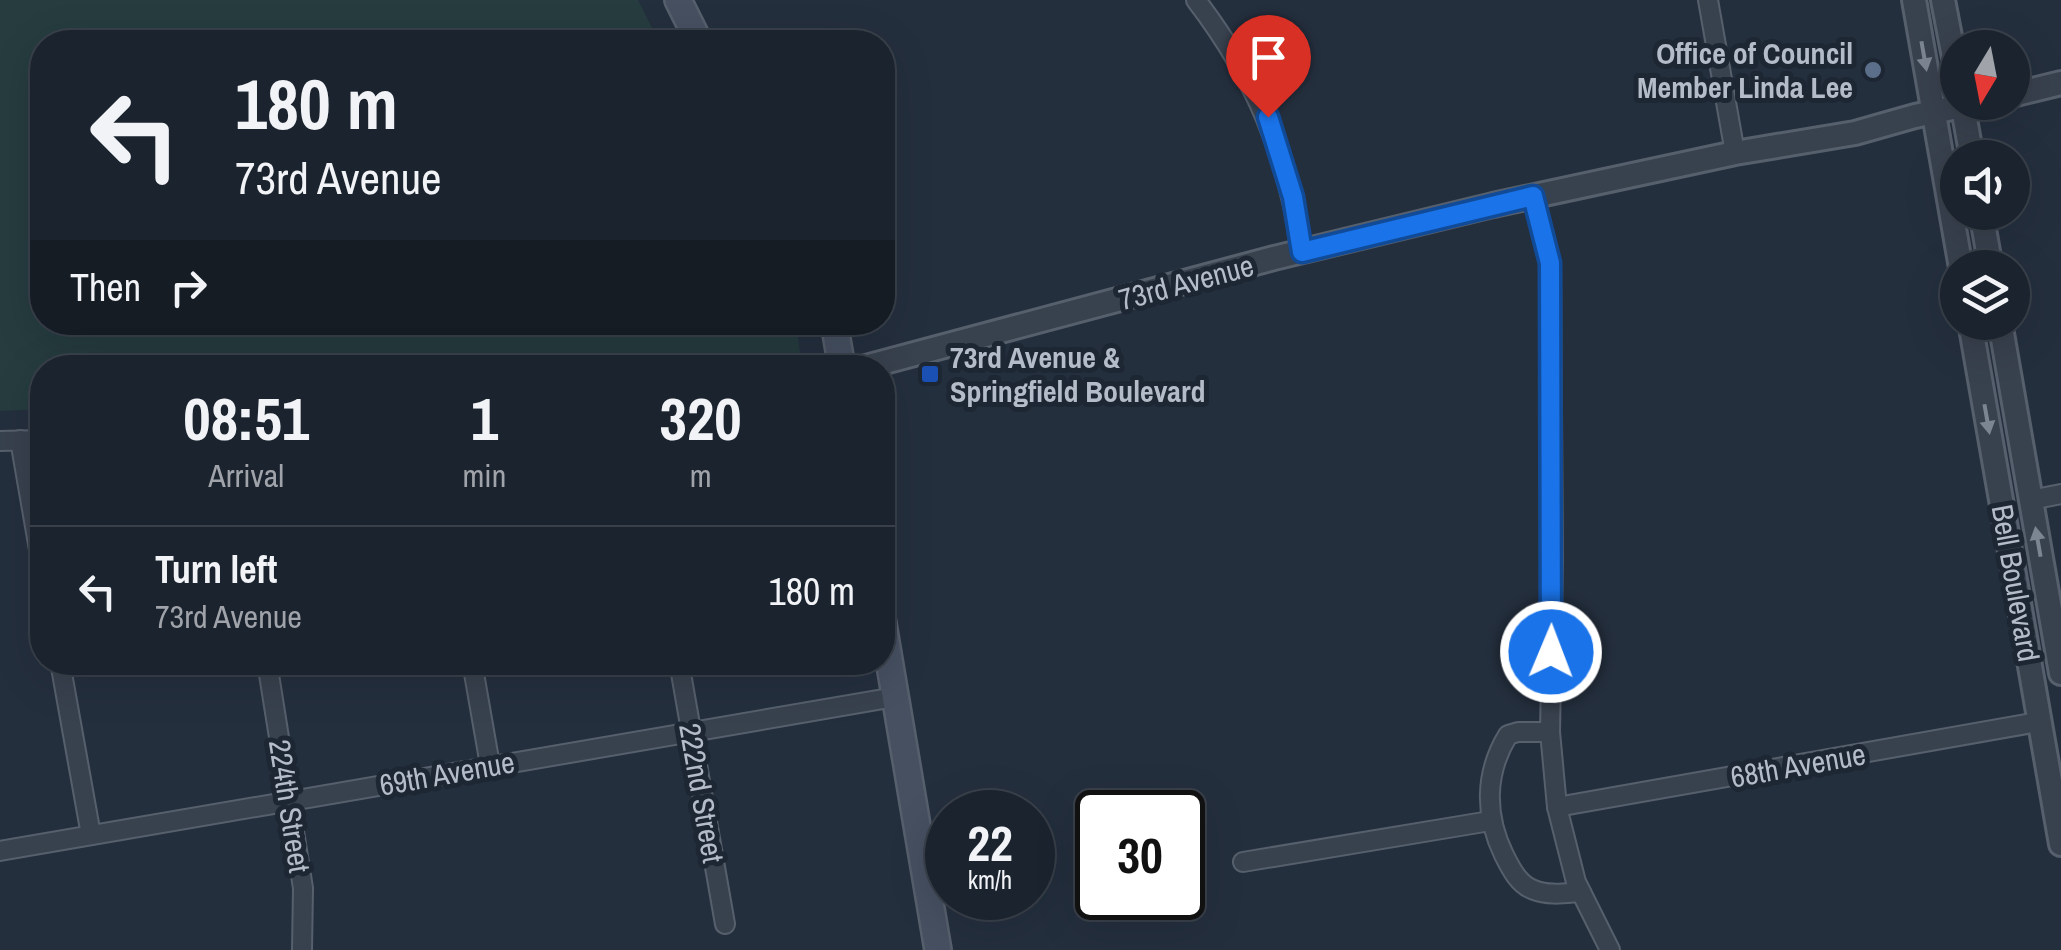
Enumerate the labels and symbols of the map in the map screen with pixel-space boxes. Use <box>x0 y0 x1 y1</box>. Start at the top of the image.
pin <box>1226 15 1311 118</box>
north arrow <box>1940 30 2030 120</box>
place label: Office of Council Member Linda Lee <box>1637 33 1853 107</box>
one-way arrow <box>1917 40 1933 71</box>
marker: Office of Council Member Linda Lee <box>1862 59 1884 81</box>
street label: 73rd Avenue <box>1114 245 1258 319</box>
place label: 73rd Avenue & Springfield Boulevard <box>950 337 1206 411</box>
marker: 73rd Avenue & Springfield Boulevard <box>919 363 941 385</box>
one-way arrow <box>1980 403 1995 435</box>
street label: Bell Boulevard <box>1983 501 2049 665</box>
one-way arrow <box>2030 526 2045 558</box>
position arrow <box>1499 600 1603 704</box>
street label: 222nd Street <box>670 720 734 866</box>
street label: 68th Avenue <box>1727 733 1869 797</box>
street label: 224th Street <box>260 737 320 875</box>
street label: 69th Avenue <box>376 741 518 805</box>
speed limit sign: 30 <box>1075 790 1205 920</box>

